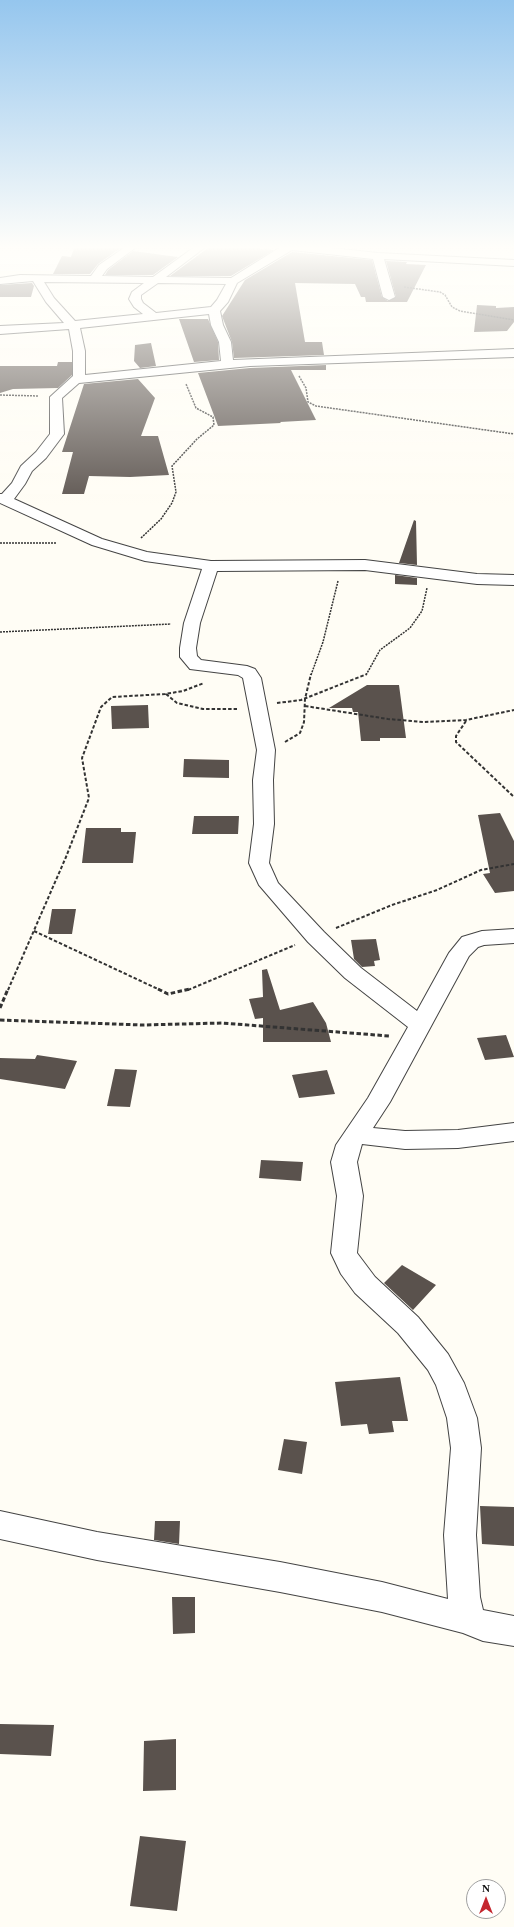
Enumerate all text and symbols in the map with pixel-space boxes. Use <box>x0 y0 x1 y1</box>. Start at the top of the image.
north arrow <box>466 1879 506 1919</box>
text: N <box>482 1882 490 1894</box>

